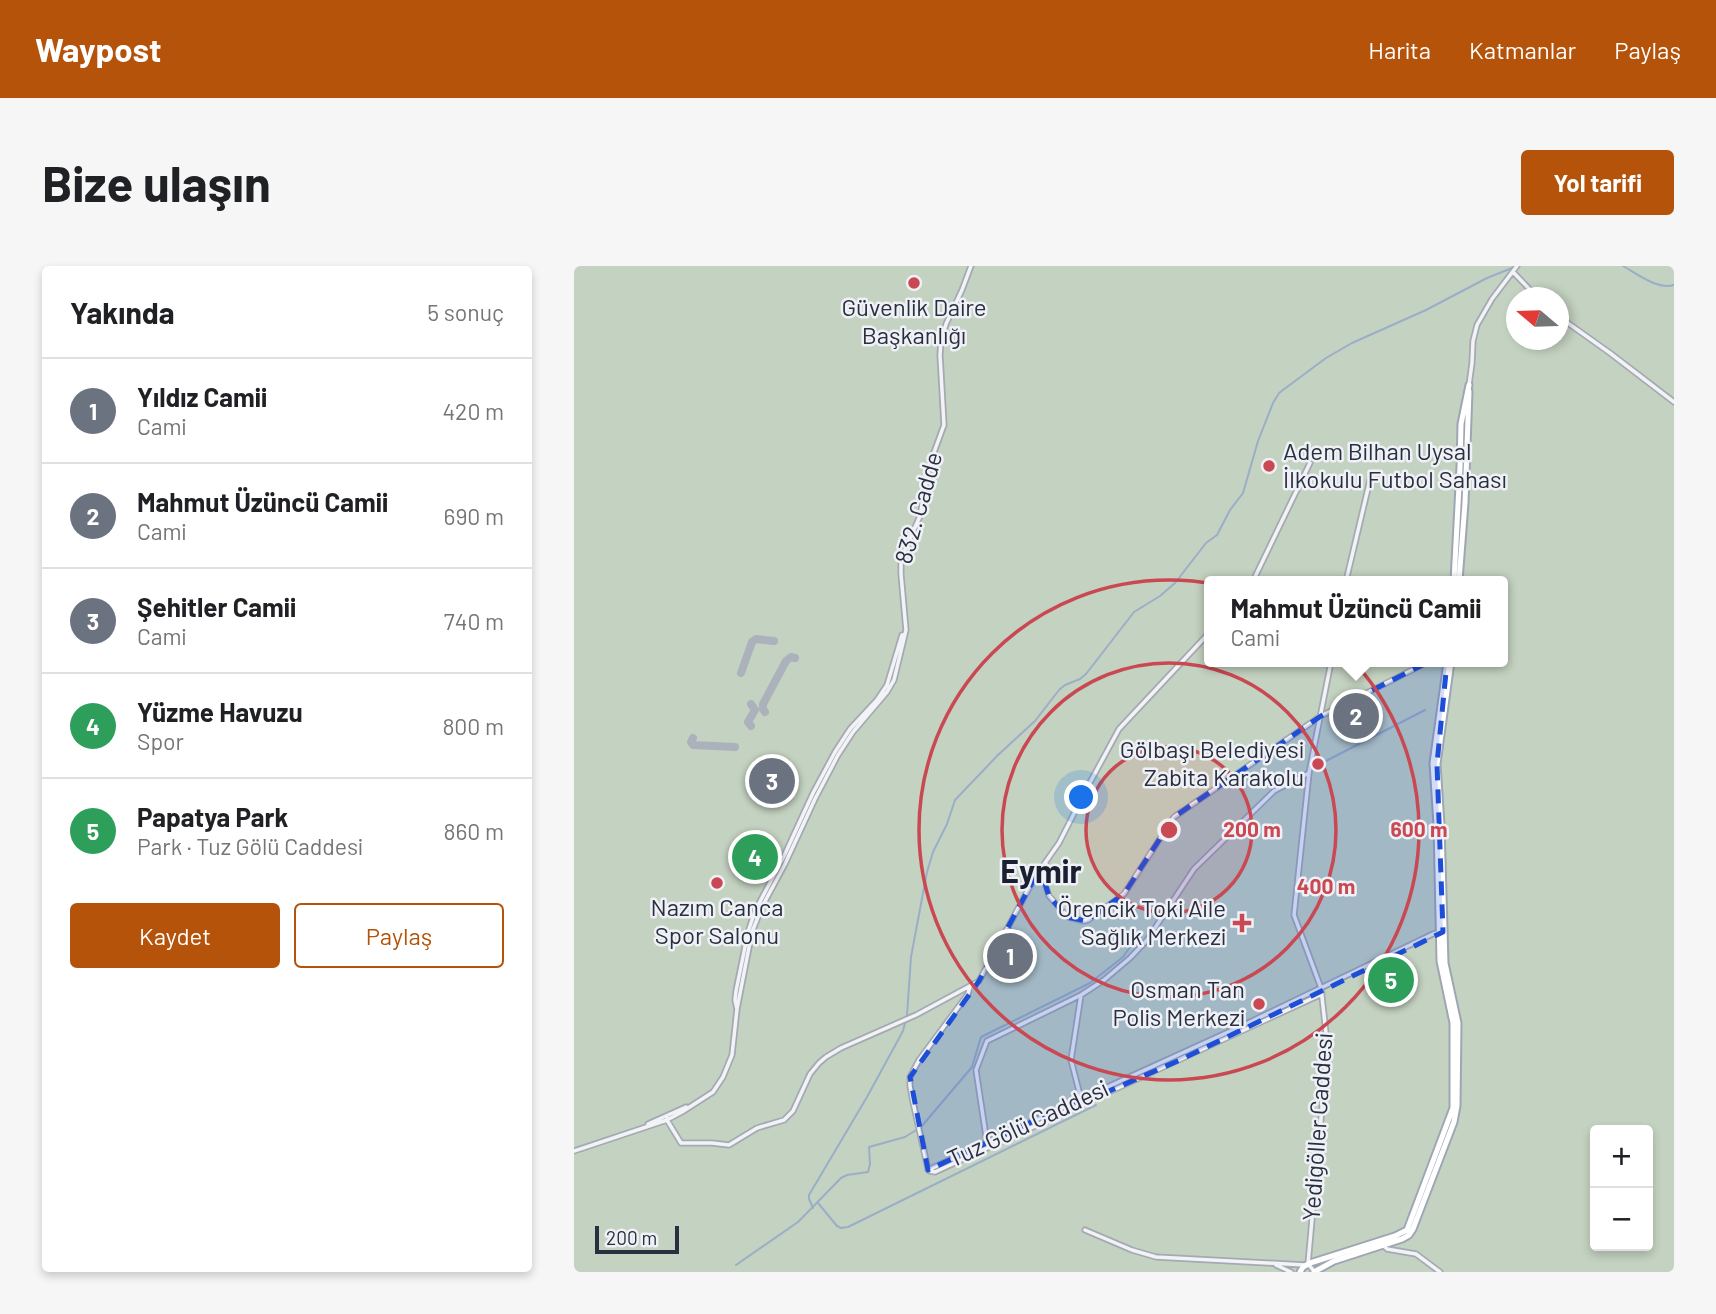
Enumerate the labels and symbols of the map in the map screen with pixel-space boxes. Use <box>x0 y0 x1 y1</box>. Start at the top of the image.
marker: Güvenlik Daire Başkanlığı <box>906 275 922 291</box>
north arrow <box>1506 287 1569 350</box>
place label: Güvenlik Daire Başkanlığı <box>841 292 987 349</box>
place label: Adem Bilhan Uysal İlkokulu Futbol Sahası <box>1283 436 1507 493</box>
street label: 832. Cadde <box>888 448 947 567</box>
marker: Adem Bilhan Uysal İlkokulu Futbol Sahası <box>1261 458 1277 474</box>
pin: 2 <box>1333 690 1379 742</box>
place label: Gölbaşı Belediyesi Zabita Karakolu <box>1120 734 1304 791</box>
pin: 3 <box>749 755 795 807</box>
marker: Gölbaşı Belediyesi Zabita Karakolu <box>1310 756 1326 772</box>
your location <box>1064 780 1098 814</box>
text: 200 m <box>1223 816 1281 841</box>
text: 600 m <box>1391 816 1447 841</box>
centre of rings <box>1157 818 1181 842</box>
pin: 4 <box>732 831 778 883</box>
district label: Eymir <box>1000 851 1082 889</box>
text: 400 m <box>1297 873 1355 898</box>
marker: Nazım Canca Spor Salonu <box>709 875 725 891</box>
place label: Nazım Canca Spor Salonu <box>650 892 784 949</box>
place label: Örencik Toki Aile Sağlık Merkezi <box>1058 893 1226 950</box>
marker: Örencik Toki Aile Sağlık Merkezi <box>1232 913 1252 933</box>
pin: 1 <box>987 930 1033 982</box>
pin: 5 <box>1368 954 1414 1006</box>
place label: Osman Tan Polis Merkezi <box>1112 974 1245 1031</box>
marker: Osman Tan Polis Merkezi <box>1251 996 1267 1012</box>
street label: Yedigöller Caddesi <box>1295 1032 1338 1222</box>
street label: Tuz Gölü Caddesi <box>942 1073 1112 1173</box>
scale bar <box>595 1223 679 1255</box>

